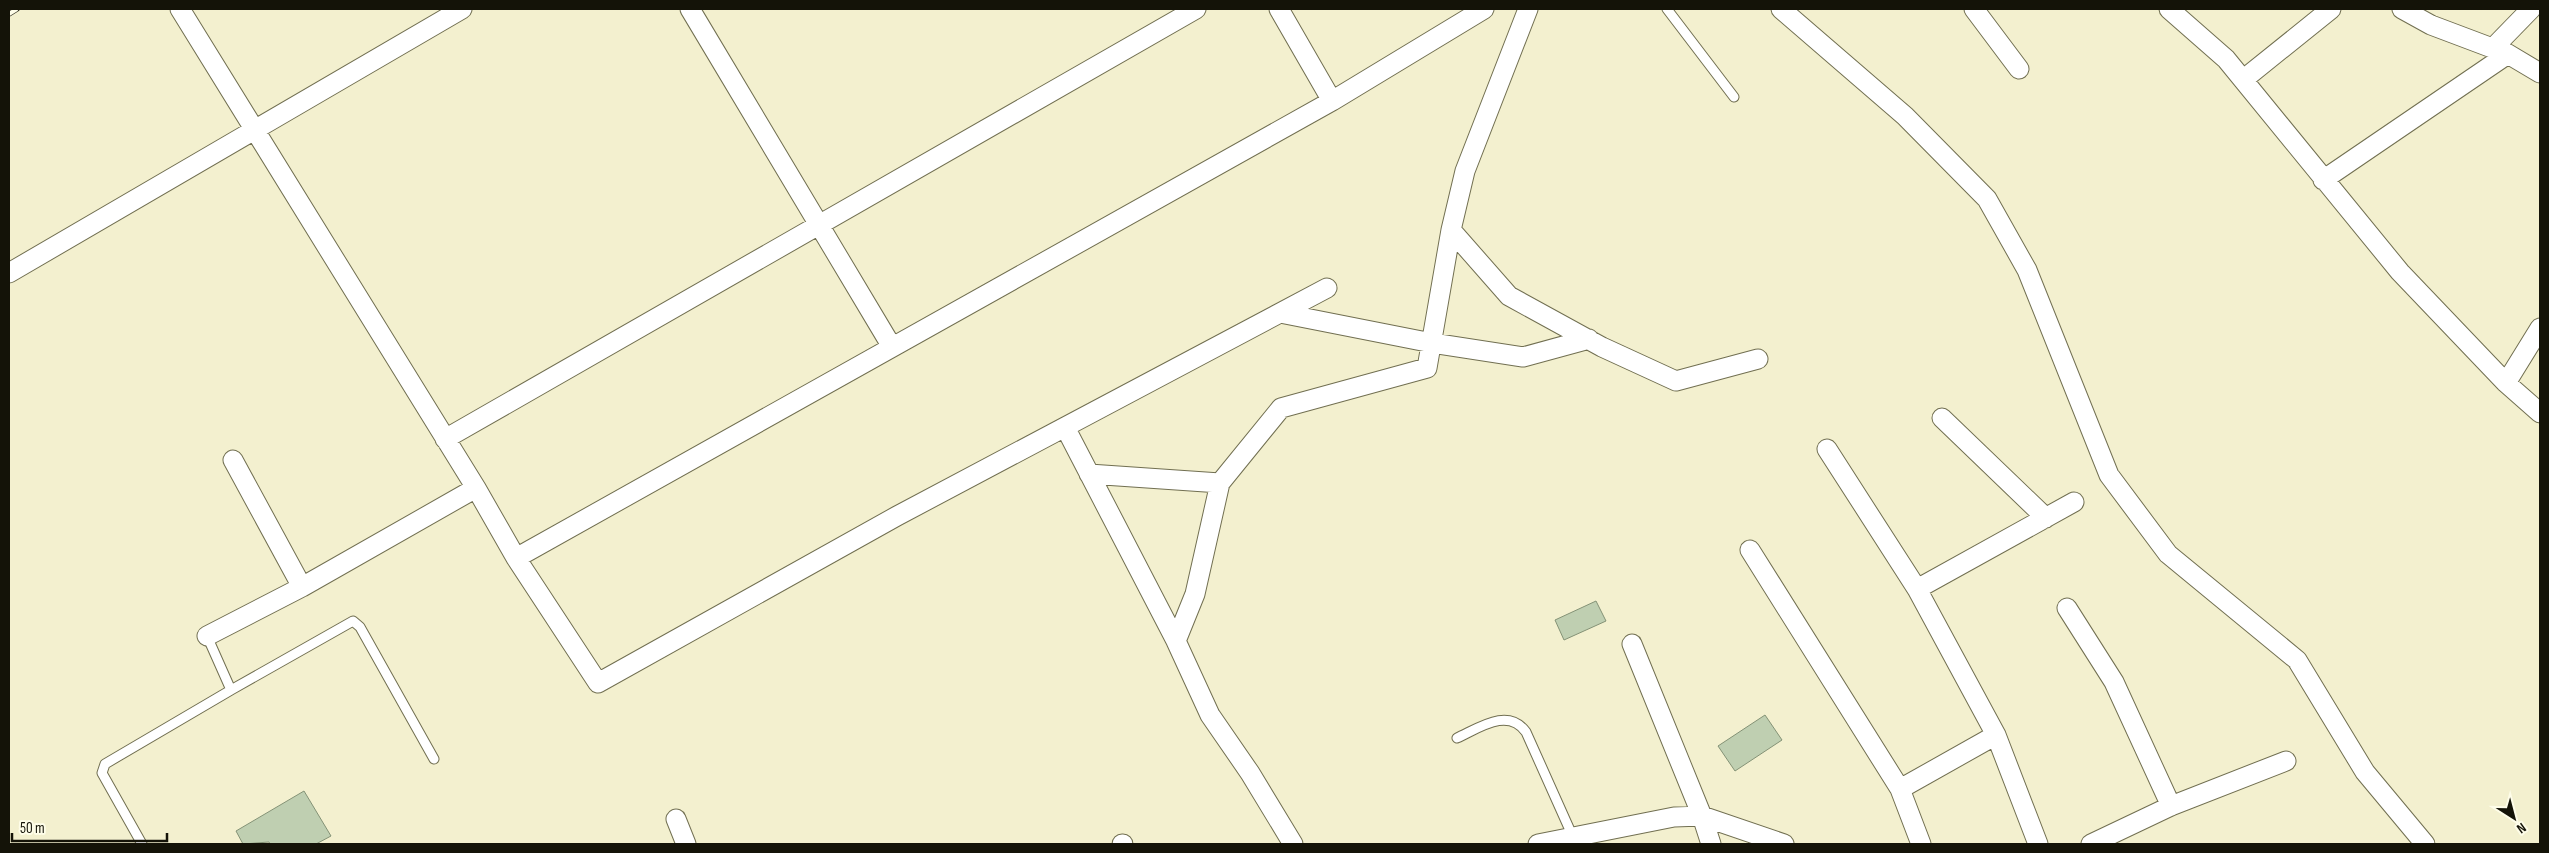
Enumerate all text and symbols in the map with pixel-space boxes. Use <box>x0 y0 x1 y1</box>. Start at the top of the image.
north arrow <box>2489 793 2539 843</box>
scale bar <box>12 810 168 842</box>
text: 50 m <box>20 819 45 838</box>
text: N <box>2513 819 2529 837</box>

